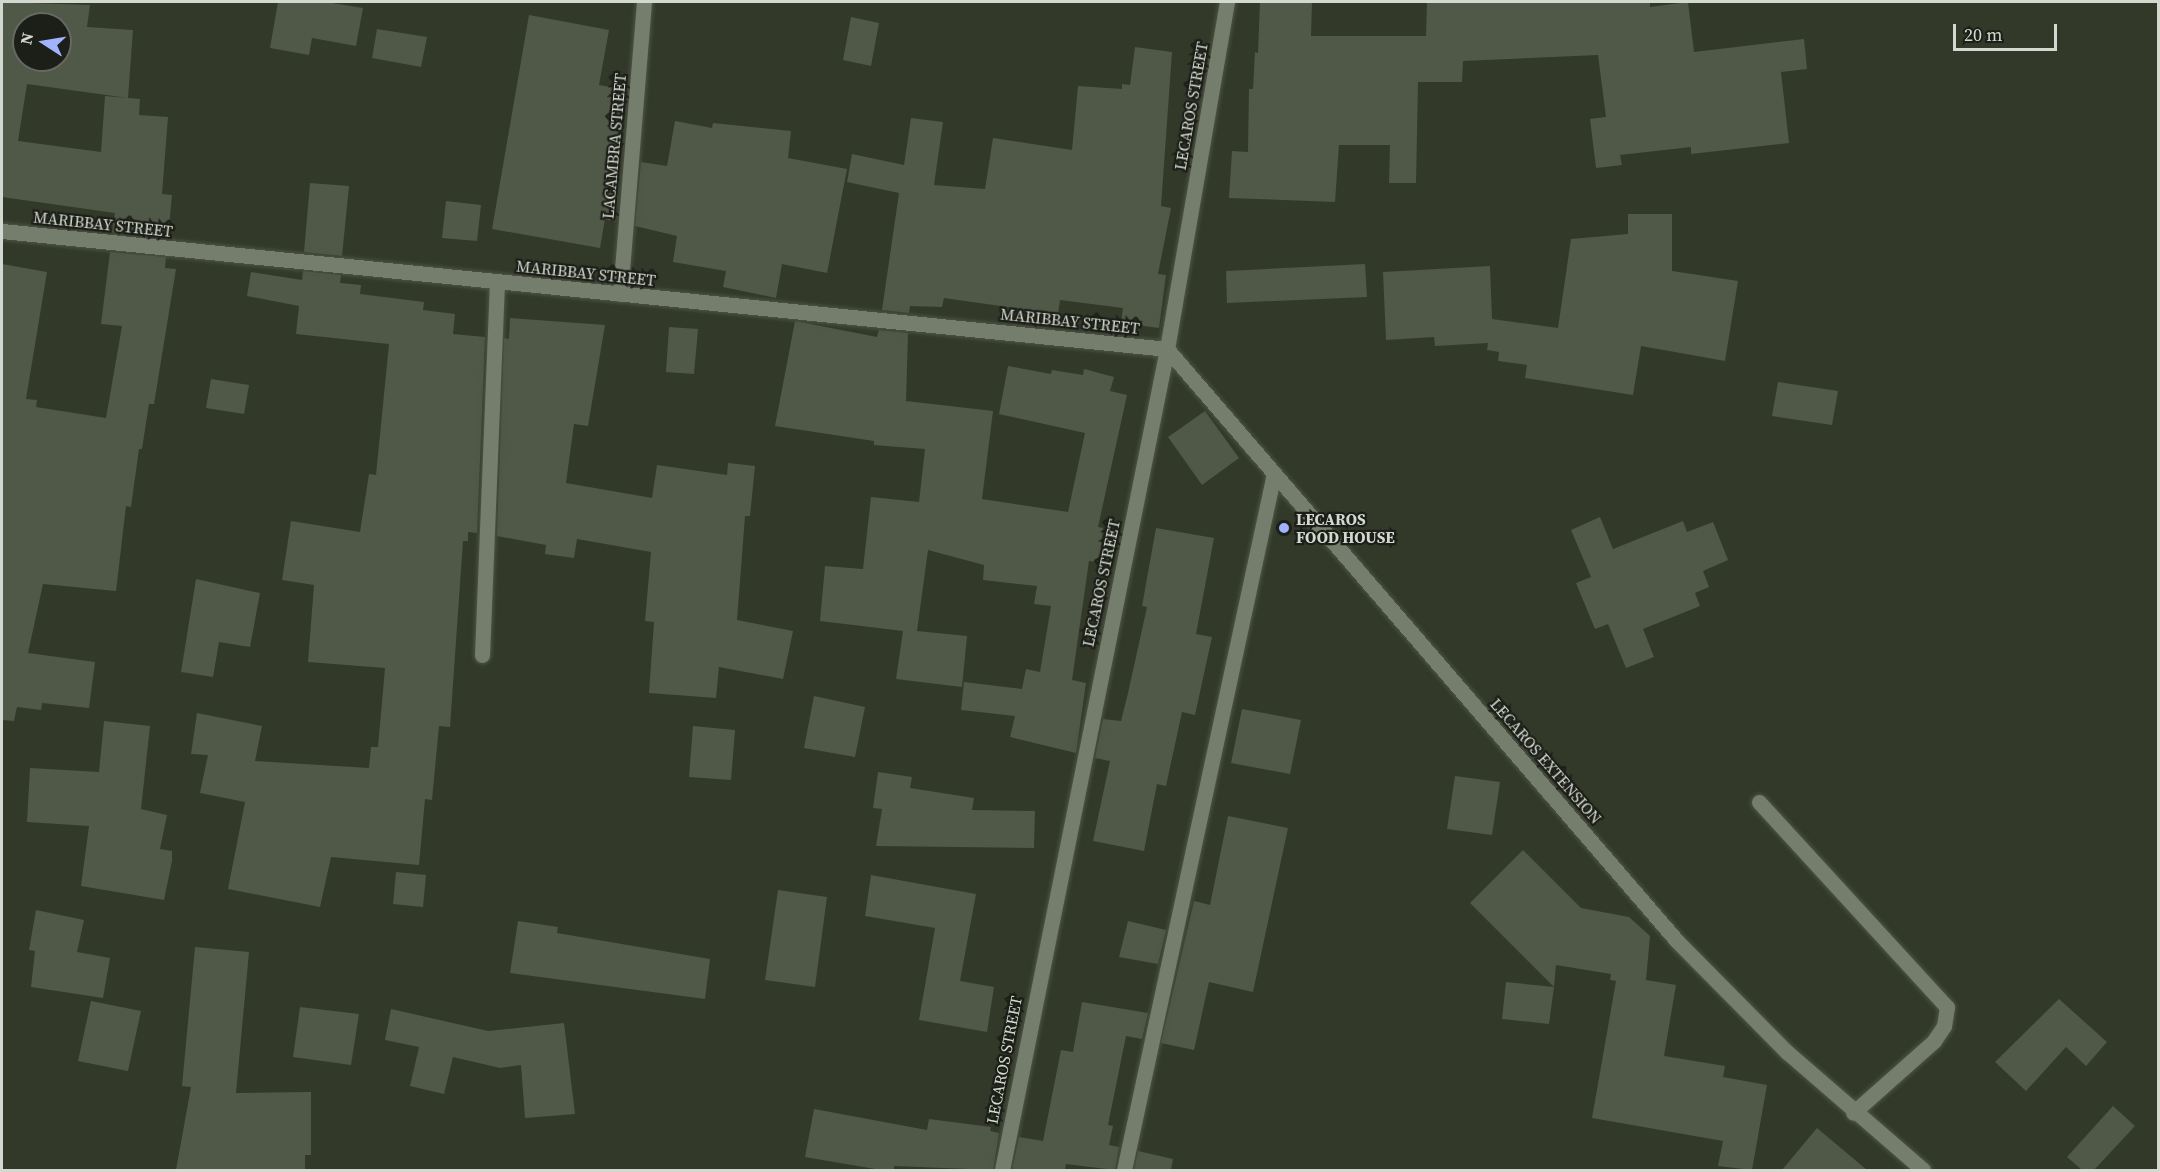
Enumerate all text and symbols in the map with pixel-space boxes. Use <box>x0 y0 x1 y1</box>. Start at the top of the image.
north arrow <box>12 12 72 72</box>
scale bar <box>1956 12 2060 50</box>
text: 20 m <box>1964 22 2002 47</box>
text: N <box>14 31 38 47</box>
street label: LECAROS STREET <box>1170 40 1212 172</box>
street label: LACAMBRA STREET <box>598 72 630 220</box>
street label: MARIBBAY STREET <box>32 207 174 241</box>
street label: MARIBBAY STREET <box>515 256 657 290</box>
street label: MARIBBAY STREET <box>999 304 1141 338</box>
place label: LECAROS FOOD HOUSE <box>1296 509 1395 547</box>
street label: LECAROS STREET <box>1078 518 1124 648</box>
marker: LECAROS FOOD HOUSE <box>1277 521 1291 535</box>
street label: LECAROS EXTENSION <box>1486 694 1606 828</box>
street label: LECAROS STREET <box>982 994 1026 1126</box>

